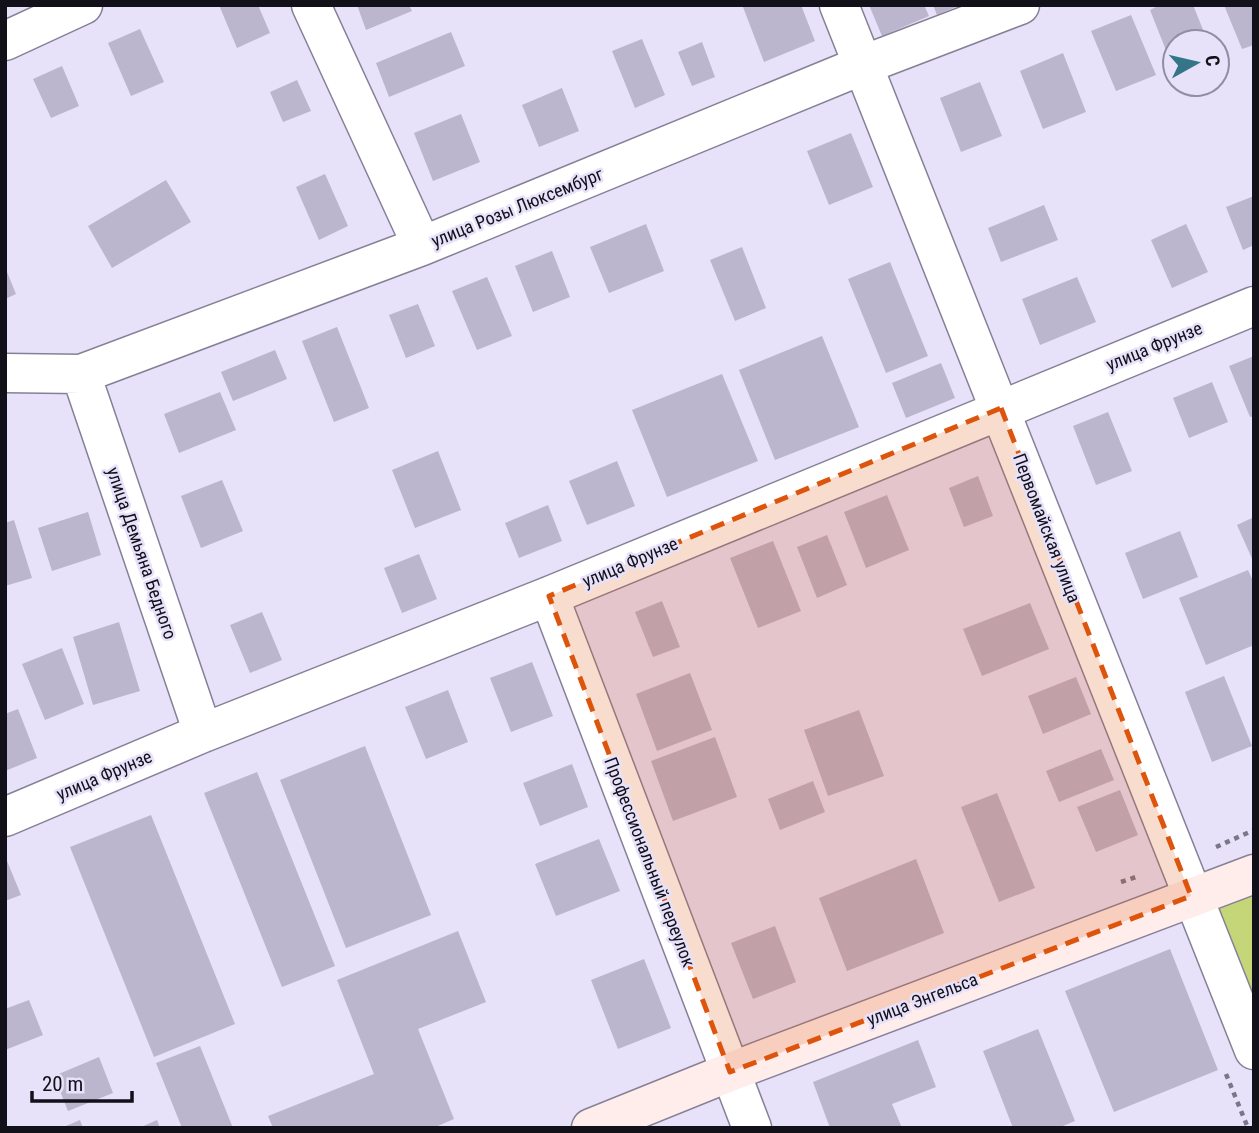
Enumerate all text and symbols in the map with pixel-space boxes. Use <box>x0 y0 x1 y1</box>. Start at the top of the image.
north arrow <box>1161 28 1231 98</box>
text: С <box>1200 54 1225 68</box>
street label: улица Розы Люксембург <box>428 163 606 251</box>
street label: улица Фрунзе <box>1103 317 1205 375</box>
street label: Первомайская улица <box>1009 451 1085 605</box>
street label: улица Демьяна Бедного <box>103 464 181 642</box>
street label: улица Фрунзе <box>579 532 681 592</box>
street label: улица Фрунзе <box>53 745 155 805</box>
street label: Профессиональный переулок <box>600 754 700 970</box>
street label: улица Энгельса <box>864 968 980 1030</box>
scale bar <box>32 1060 131 1104</box>
text: 20 m <box>42 1072 83 1096</box>

